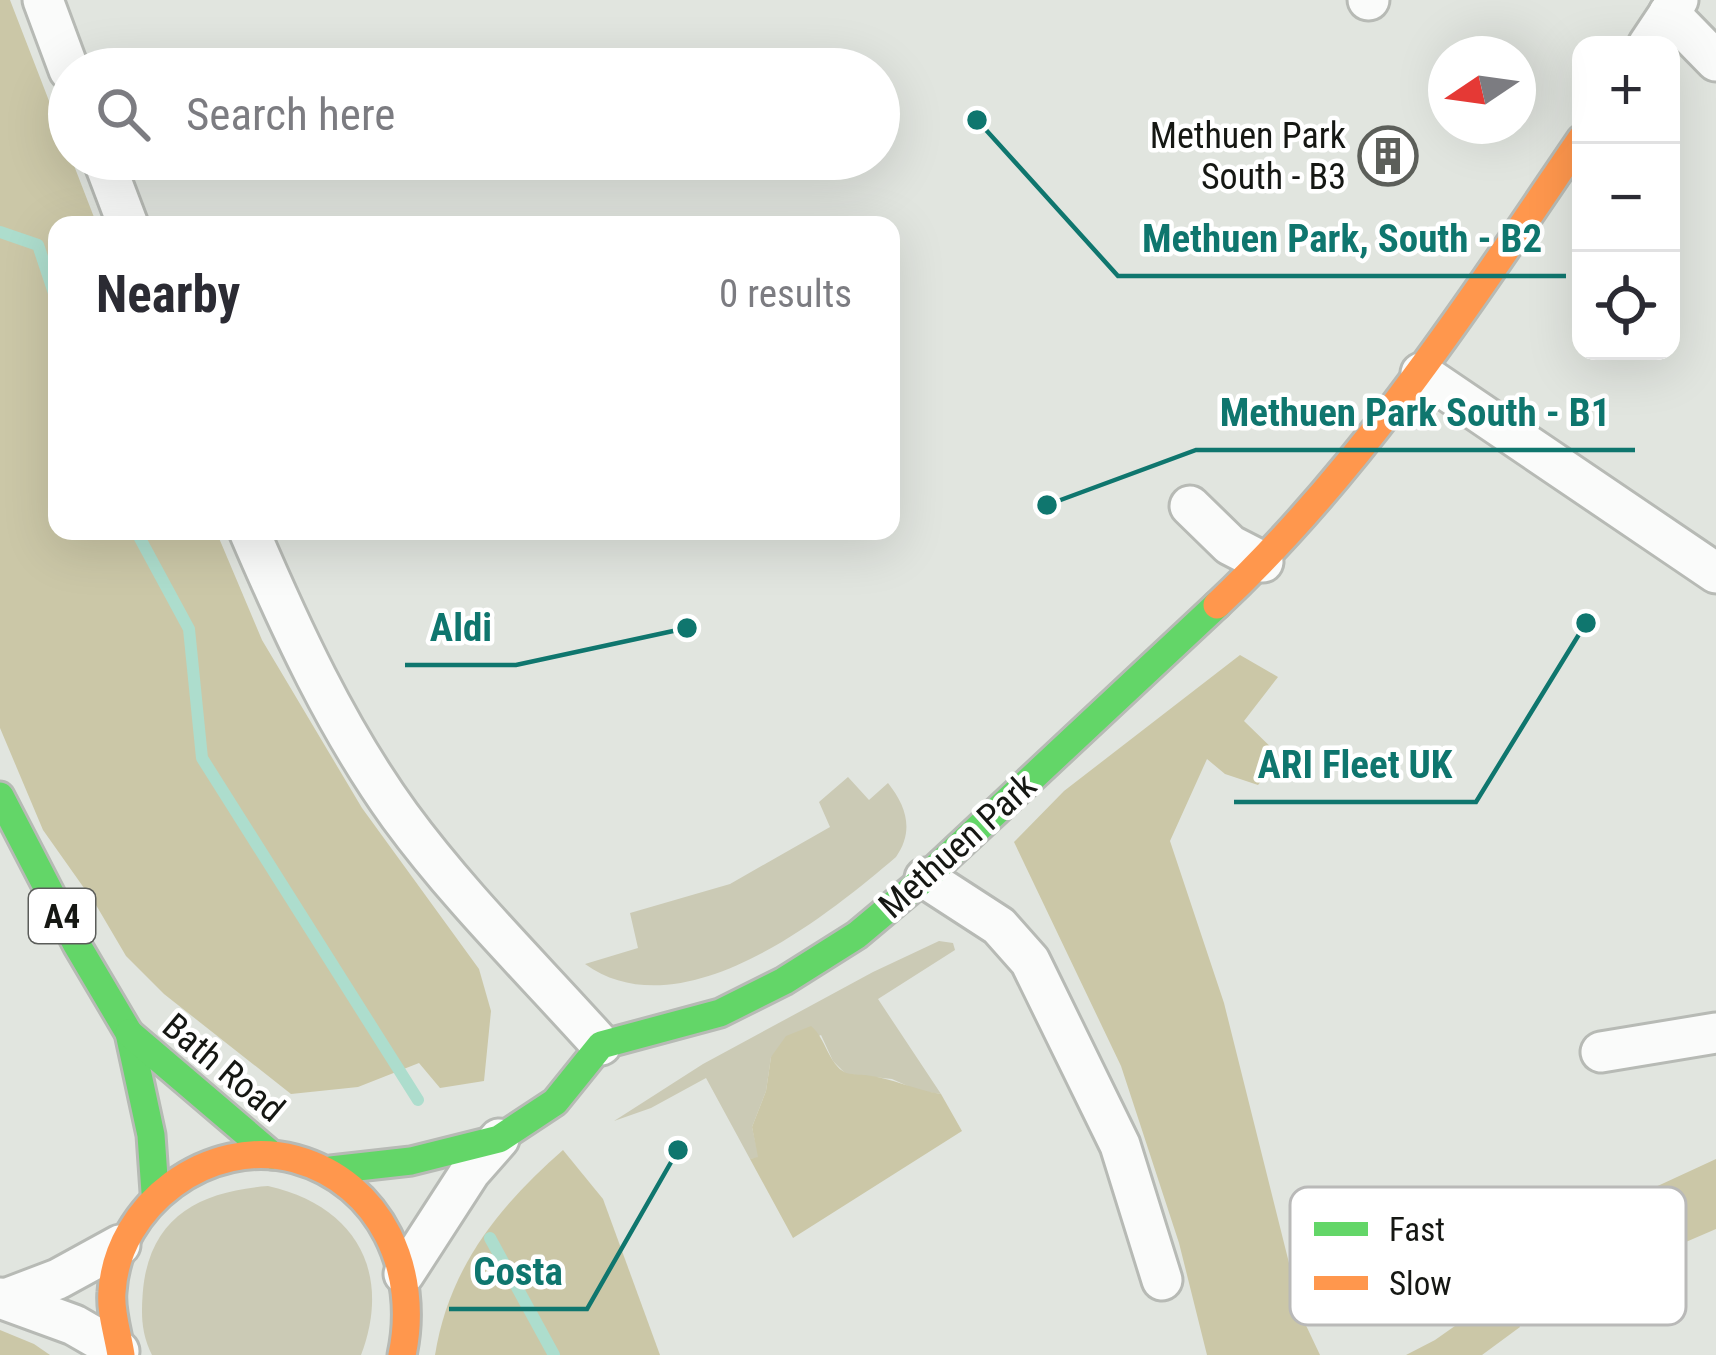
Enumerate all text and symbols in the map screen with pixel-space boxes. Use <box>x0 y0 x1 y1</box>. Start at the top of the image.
north arrow <box>1428 36 1536 144</box>
map controls <box>1572 36 1680 360</box>
button: + <box>1572 36 1680 144</box>
search box <box>48 48 900 180</box>
icon: search <box>90 81 156 147</box>
text: Search here <box>186 88 395 141</box>
place label: Methuen Park South - B3 <box>1150 115 1346 198</box>
building icon: Methuen Park South - B3 <box>1357 125 1419 187</box>
button: − <box>1572 144 1680 252</box>
callout: Methuen Park, South - B2 <box>1118 201 1566 276</box>
text: Methuen Park, South - B2 <box>1142 216 1542 262</box>
button: locate <box>1572 252 1680 360</box>
text: Nearby <box>96 265 240 324</box>
text: 0 results <box>719 271 852 317</box>
callout: Methuen Park South - B1 <box>1196 375 1635 450</box>
text: Methuen Park South - B1 <box>1220 390 1610 436</box>
callout: Aldi <box>405 590 516 665</box>
text: Aldi <box>430 605 492 651</box>
callout: ARI Fleet UK <box>1234 727 1476 802</box>
text: ARI Fleet UK <box>1258 742 1453 788</box>
street label: Methuen Park <box>871 764 1045 927</box>
road number: A4 <box>29 889 95 943</box>
street label: Bath Road <box>154 1005 293 1131</box>
legend <box>1290 1187 1686 1325</box>
text: Fast <box>1389 1210 1445 1249</box>
callout: Costa <box>449 1234 587 1309</box>
text: Costa <box>473 1249 563 1295</box>
text: Slow <box>1389 1264 1452 1303</box>

